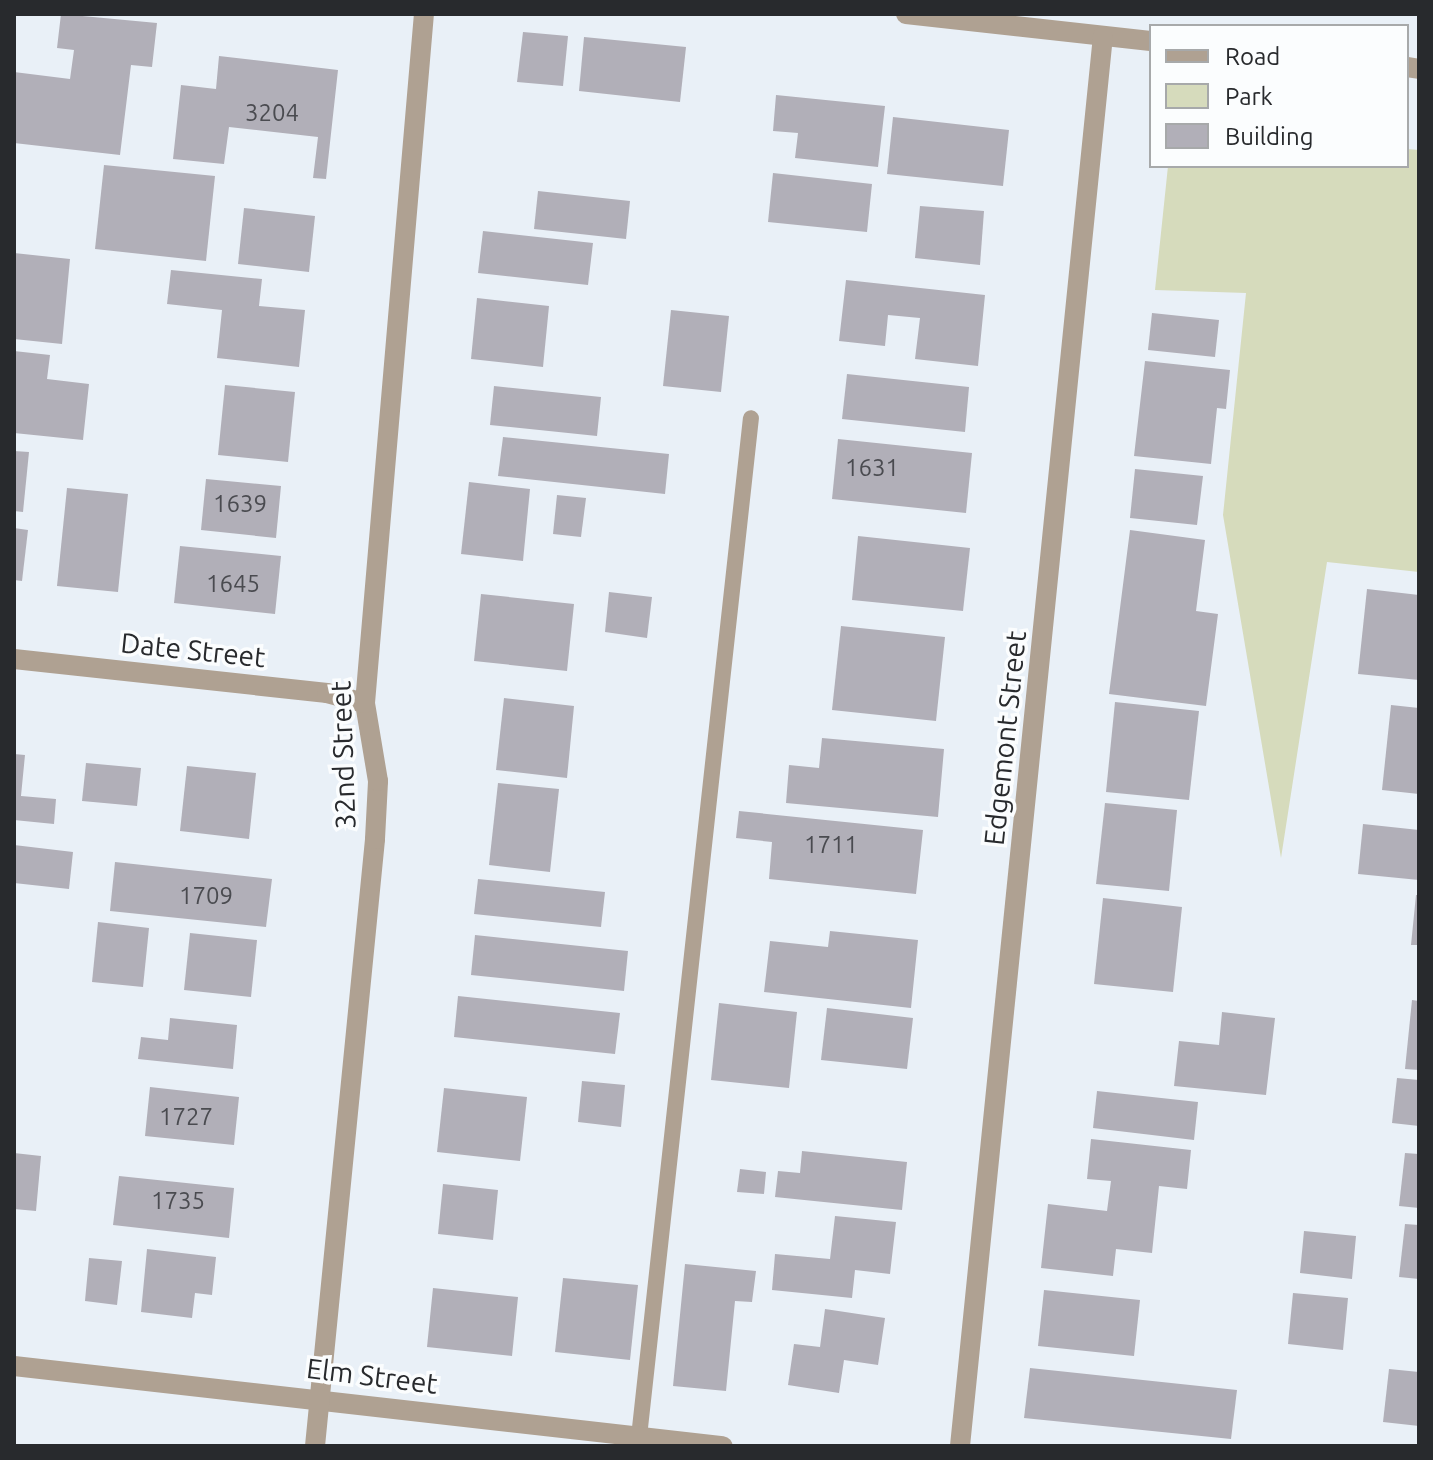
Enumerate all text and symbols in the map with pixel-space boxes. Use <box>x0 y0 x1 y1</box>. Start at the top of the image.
legend <box>1149 24 1409 168</box>
text: Road <box>1225 43 1280 70</box>
text: Park <box>1225 83 1273 110</box>
house number: 3204 <box>245 99 299 127</box>
text: Building <box>1225 123 1313 150</box>
house number: 1631 <box>845 454 899 482</box>
house number: 1639 <box>213 490 267 518</box>
house number: 1645 <box>206 570 260 598</box>
street label: Date Street <box>119 626 267 674</box>
street label: Edgemont Street <box>977 629 1033 847</box>
street label: 32nd Street <box>324 680 362 830</box>
house number: 1711 <box>804 831 858 859</box>
house number: 1709 <box>179 882 233 910</box>
house number: 1727 <box>159 1103 213 1131</box>
house number: 1735 <box>151 1187 205 1215</box>
street label: Elm Street <box>305 1351 439 1401</box>

